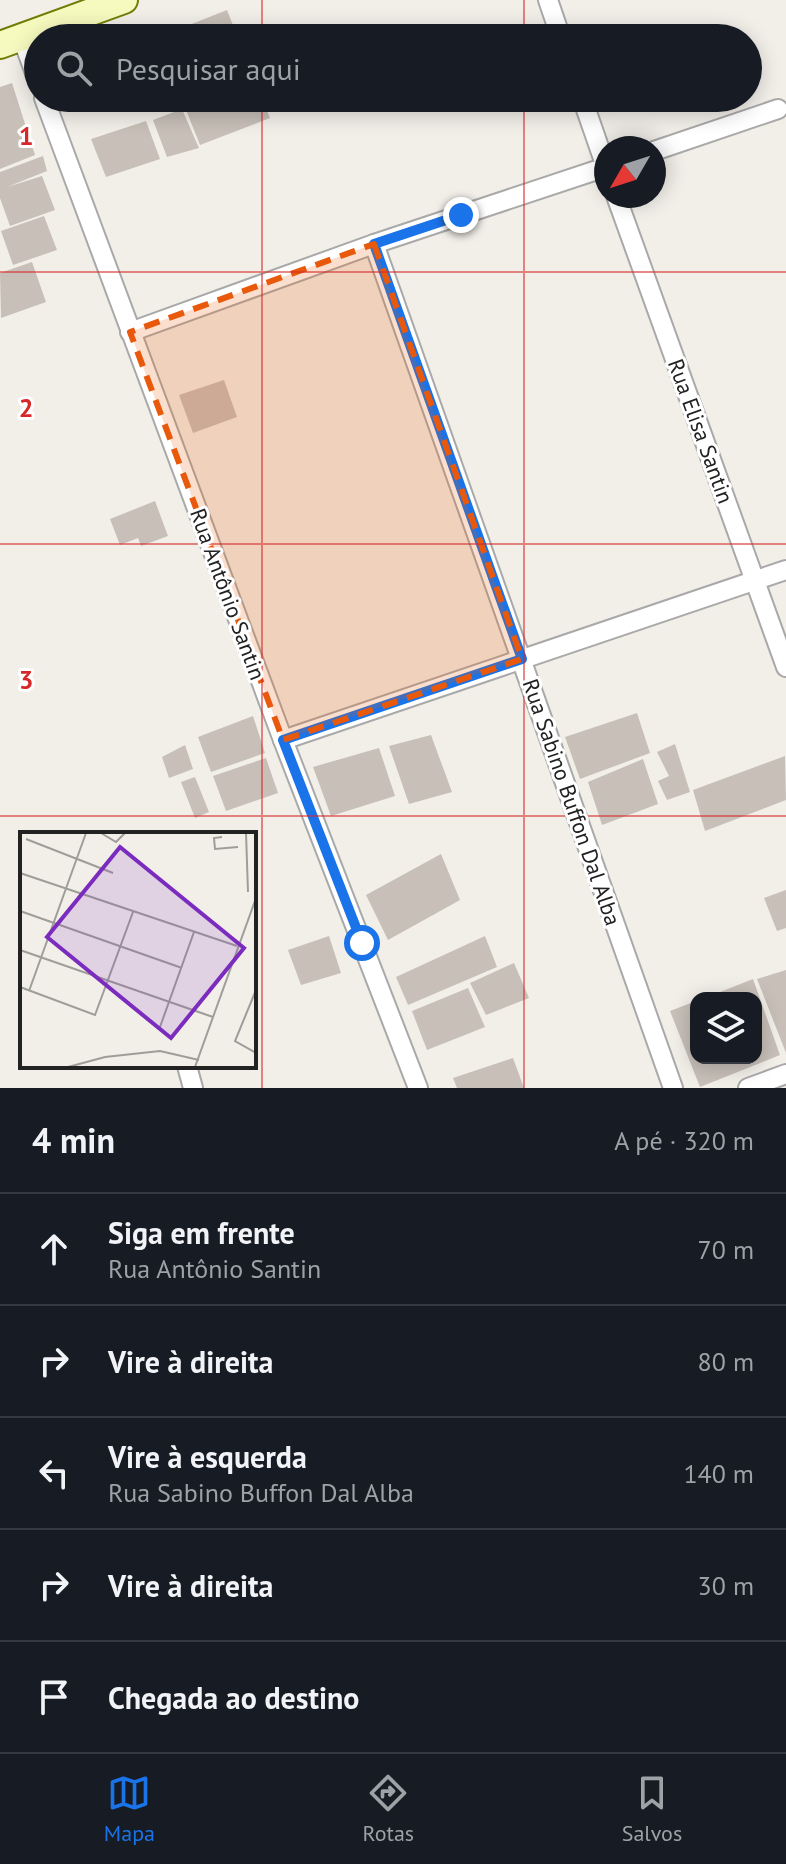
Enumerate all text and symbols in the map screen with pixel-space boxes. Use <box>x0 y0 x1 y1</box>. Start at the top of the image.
search box <box>24 24 762 112</box>
icon: search <box>52 46 96 90</box>
text: Pesquisar aqui <box>116 49 301 88</box>
text: 1 <box>19 119 33 152</box>
north arrow <box>594 136 666 208</box>
route end <box>443 197 479 233</box>
street label: Rua Elisa Santin <box>662 355 740 507</box>
text: 2 <box>19 391 33 424</box>
street label: Rua Antônio Santin <box>184 504 272 684</box>
text: 3 <box>19 663 33 696</box>
street label: Rua Sabino Buffon Dal Alba <box>517 675 627 929</box>
inset map <box>20 832 256 1068</box>
route start <box>344 925 380 961</box>
map controls <box>690 992 762 1064</box>
button: layers <box>690 992 762 1064</box>
text: 4 min <box>32 1118 115 1162</box>
text: A pé · 320 m <box>614 1124 754 1157</box>
text: Siga em frente <box>108 1213 295 1252</box>
icon: ahead <box>32 1227 76 1271</box>
text: 70 m <box>698 1233 754 1266</box>
text: Rua Antônio Santin <box>108 1252 321 1285</box>
icon: right <box>32 1339 76 1383</box>
text: Vire à direita <box>108 1342 273 1381</box>
text: 80 m <box>698 1345 754 1378</box>
text: Vire à esquerda <box>108 1437 307 1476</box>
icon: left <box>32 1451 76 1495</box>
text: 140 m <box>683 1457 754 1490</box>
text: Rua Sabino Buffon Dal Alba <box>108 1476 414 1509</box>
icon: right <box>32 1563 76 1607</box>
text: Vire à direita <box>108 1566 273 1605</box>
text: 30 m <box>698 1569 754 1602</box>
icon: arrive <box>32 1675 76 1719</box>
text: Chegada ao destino <box>108 1678 359 1717</box>
tab: Mapa <box>104 1771 155 1847</box>
tab: Rotas <box>363 1771 414 1847</box>
tab: Salvos <box>622 1771 682 1847</box>

